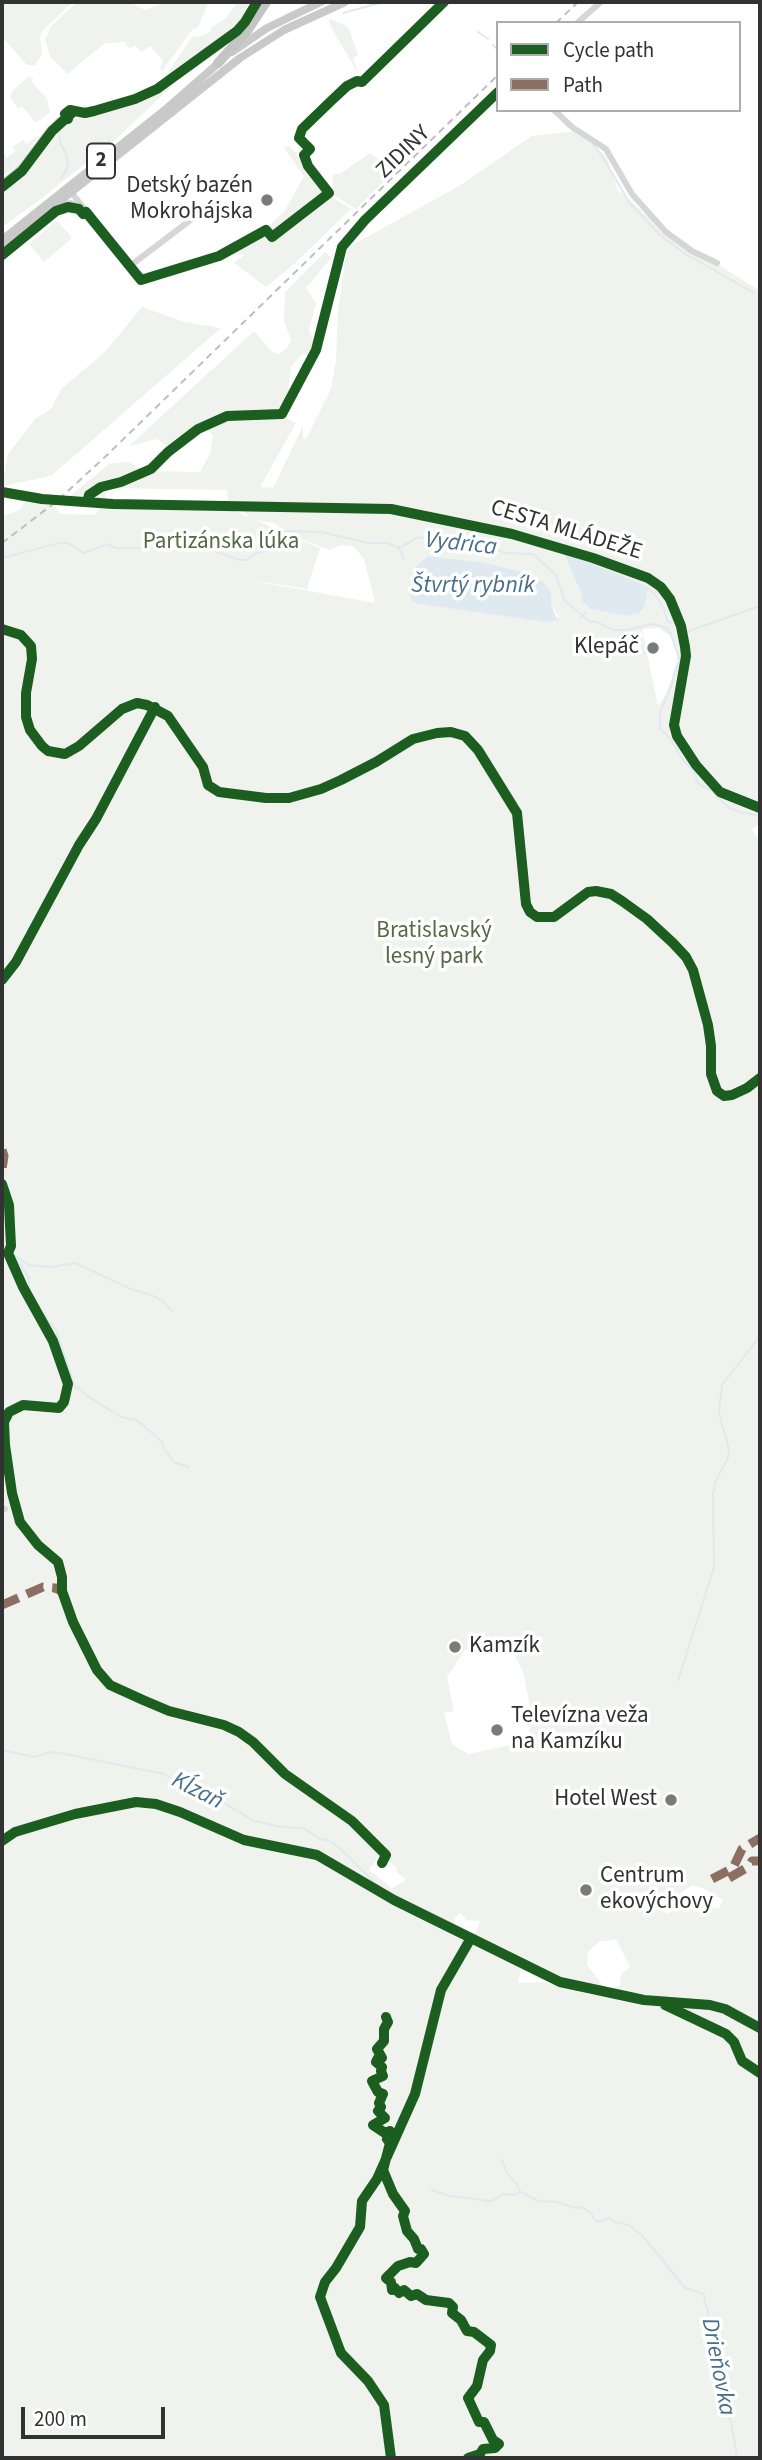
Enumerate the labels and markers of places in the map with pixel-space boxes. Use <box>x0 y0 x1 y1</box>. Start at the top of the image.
place label: Detský bazén Mokrohájska <box>126 173 253 227</box>
marker: Detský bazén Mokrohájska <box>259 192 275 208</box>
place label: Klepáč <box>574 634 639 662</box>
marker: Klepáč <box>645 640 661 656</box>
place label: Kamzík <box>469 1633 540 1661</box>
marker: Kamzík <box>447 1639 463 1655</box>
place label: Televízna veža na Kamzíku <box>511 1703 648 1757</box>
marker: Televízna veža na Kamzíku <box>489 1722 505 1738</box>
place label: Hotel West <box>554 1786 657 1814</box>
marker: Hotel West <box>663 1792 679 1808</box>
place label: Centrum ekovýchovy <box>600 1863 713 1917</box>
marker: Centrum ekovýchovy <box>578 1882 594 1898</box>

